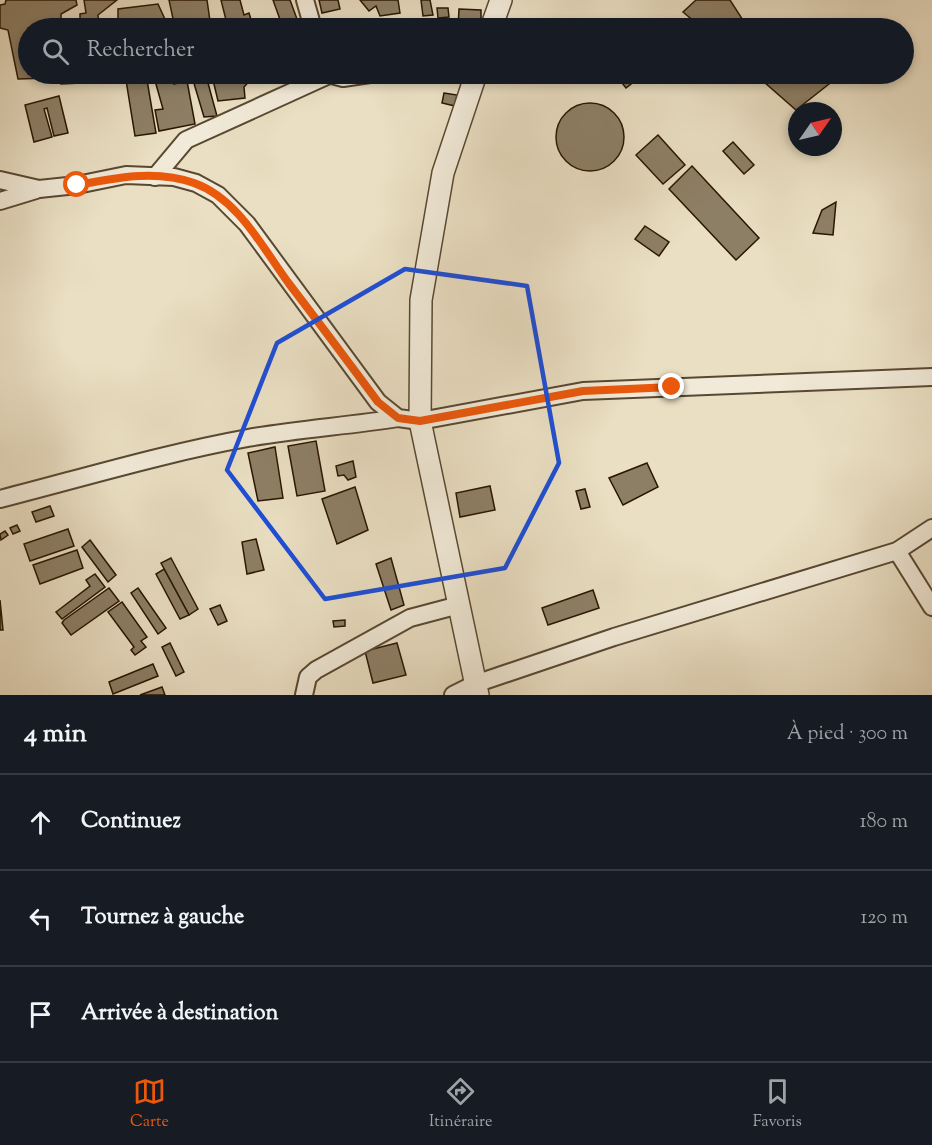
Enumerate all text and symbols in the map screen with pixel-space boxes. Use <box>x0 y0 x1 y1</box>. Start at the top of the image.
search box <box>18 18 914 84</box>
icon: search <box>39 35 72 68</box>
text: Rechercher <box>87 35 194 67</box>
north arrow <box>788 102 842 156</box>
route start <box>63 171 89 197</box>
route end <box>658 373 684 399</box>
text: 4 min <box>24 716 87 753</box>
text: À pied · 300 m <box>787 720 908 749</box>
icon: ahead <box>24 806 57 839</box>
text: Continuez <box>81 806 181 838</box>
text: 180 m <box>860 808 908 837</box>
icon: left <box>24 902 57 935</box>
text: Tournez à gauche <box>81 902 244 934</box>
text: 120 m <box>860 904 908 933</box>
icon: arrive <box>24 998 57 1031</box>
text: Arrivée à destination <box>81 998 278 1030</box>
tab: Carte <box>130 1075 169 1134</box>
tab: Itinéraire <box>429 1075 492 1134</box>
tab: Favoris <box>753 1075 802 1134</box>

